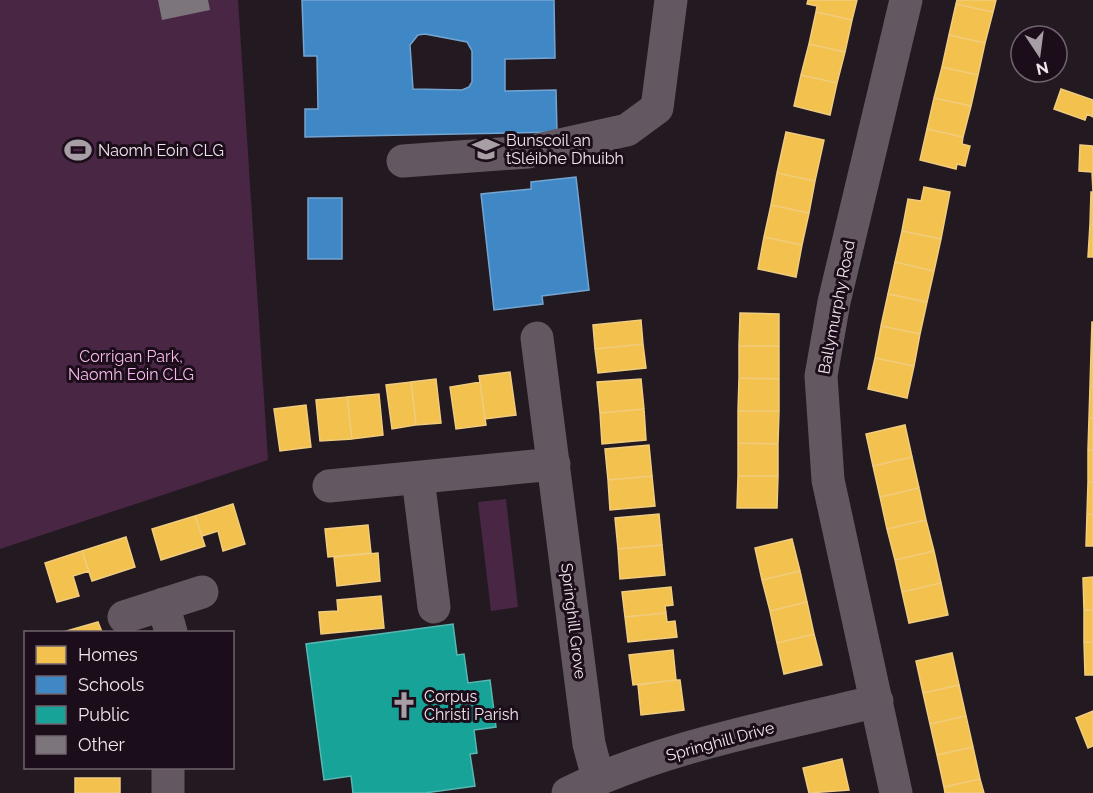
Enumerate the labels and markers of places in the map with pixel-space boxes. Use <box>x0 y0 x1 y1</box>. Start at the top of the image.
place label: Bunscoil an tSléibhe Dhuibh <box>506 131 624 168</box>
school or university icon: Bunscoil an tSléibhe Dhuibh <box>471 134 501 164</box>
sports icon: Naomh Eoin CLG <box>63 135 93 165</box>
place label: Naomh Eoin CLG <box>98 141 224 160</box>
place label: Corpus Christi Parish <box>424 687 519 724</box>
church icon: Corpus Christi Parish <box>389 690 419 720</box>

